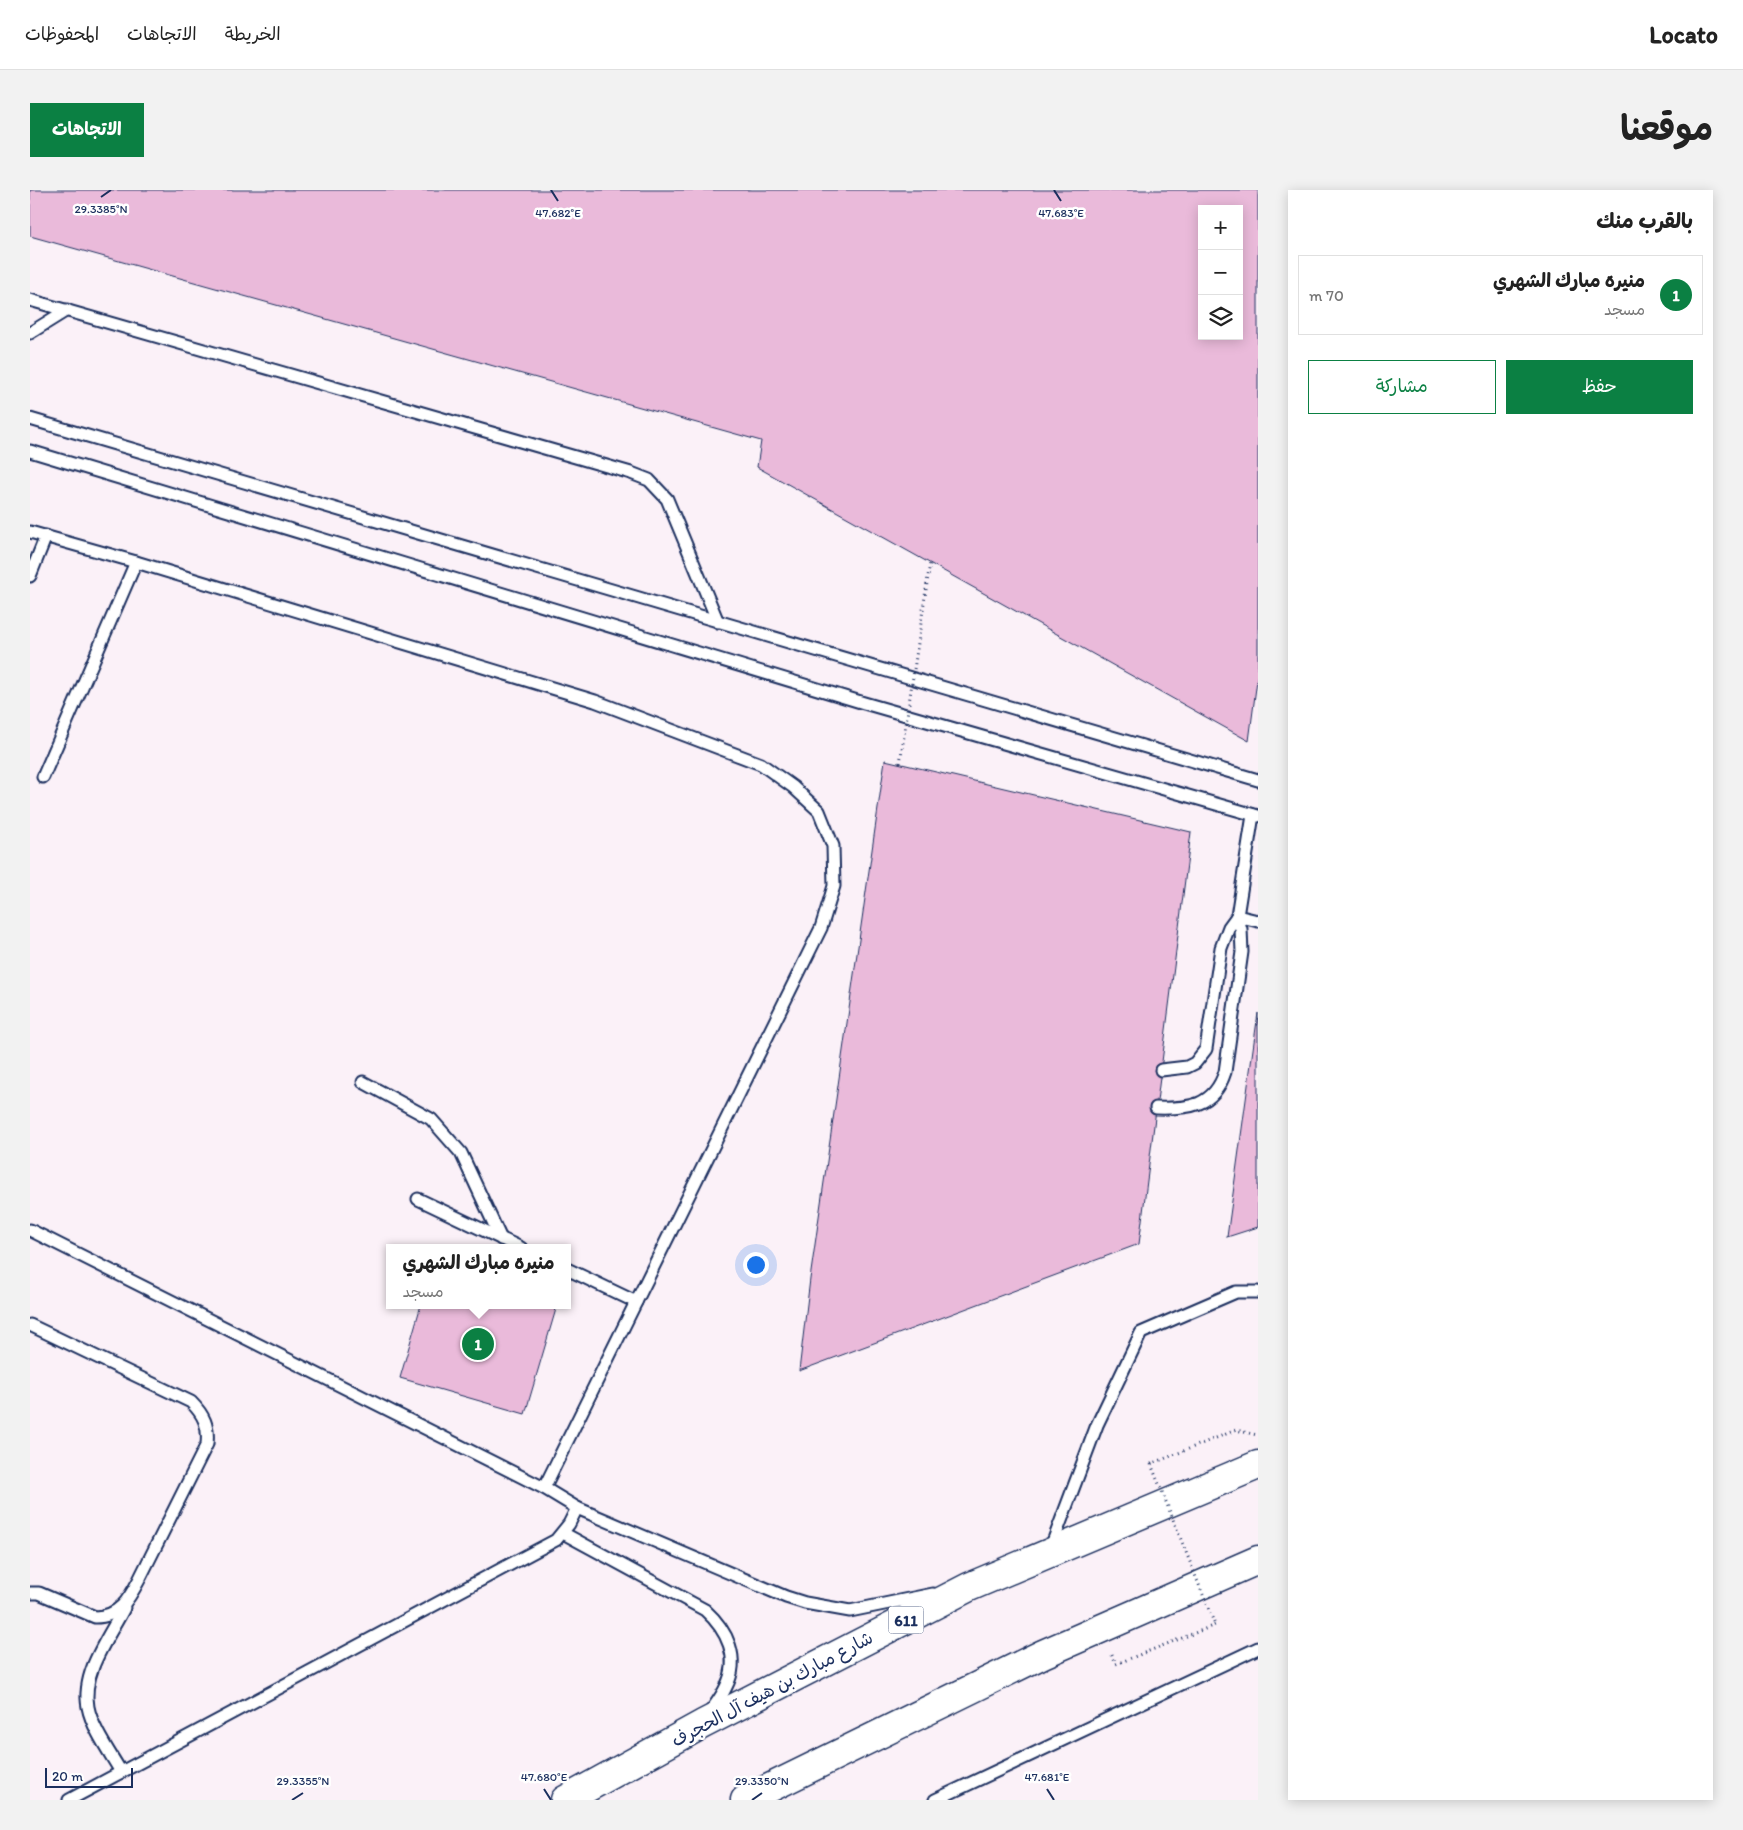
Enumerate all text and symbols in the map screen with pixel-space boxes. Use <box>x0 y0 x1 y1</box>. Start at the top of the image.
text: Locato <box>1649 20 1718 49</box>
text: المحفوظات <box>25 23 99 45</box>
text: الاتجاهات <box>127 23 197 45</box>
text: الخريطة <box>225 23 281 45</box>
button: الاتجاهات <box>30 103 144 157</box>
text: موقعنا <box>1620 107 1713 149</box>
text: 29.3385°N <box>74 202 128 216</box>
map controls <box>1198 205 1243 340</box>
button: + <box>1198 205 1243 250</box>
text: 47.682°E <box>535 206 581 220</box>
text: 47.683°E <box>1038 206 1084 220</box>
text: بالقرب منك <box>1596 208 1693 233</box>
button: − <box>1198 250 1243 295</box>
text: منيره مبارك الشهري <box>1493 269 1645 292</box>
text: 70 m <box>1309 286 1344 305</box>
text: 1 <box>1672 286 1680 305</box>
button: layers <box>1198 295 1243 340</box>
text: مسجد <box>1604 300 1645 319</box>
button: مشاركة <box>1308 360 1496 414</box>
button: حفظ <box>1506 360 1693 414</box>
popup <box>386 1244 571 1309</box>
text: منيره مبارك الشهري <box>403 1251 554 1274</box>
your location <box>743 1252 769 1278</box>
text: مسجد <box>403 1282 444 1301</box>
pin: 1 <box>462 1325 494 1363</box>
road number: 611 <box>888 1606 924 1634</box>
street label: شارع مبارك بن هيف آل الحجرف <box>667 1626 877 1752</box>
scale bar <box>45 1765 132 1788</box>
text: 20 m <box>52 1768 83 1785</box>
text: 47.680°E <box>521 1770 568 1784</box>
text: 47.681°E <box>1025 1770 1070 1784</box>
text: 29.3355°N <box>277 1774 329 1788</box>
text: 29.3350°N <box>735 1774 789 1788</box>

